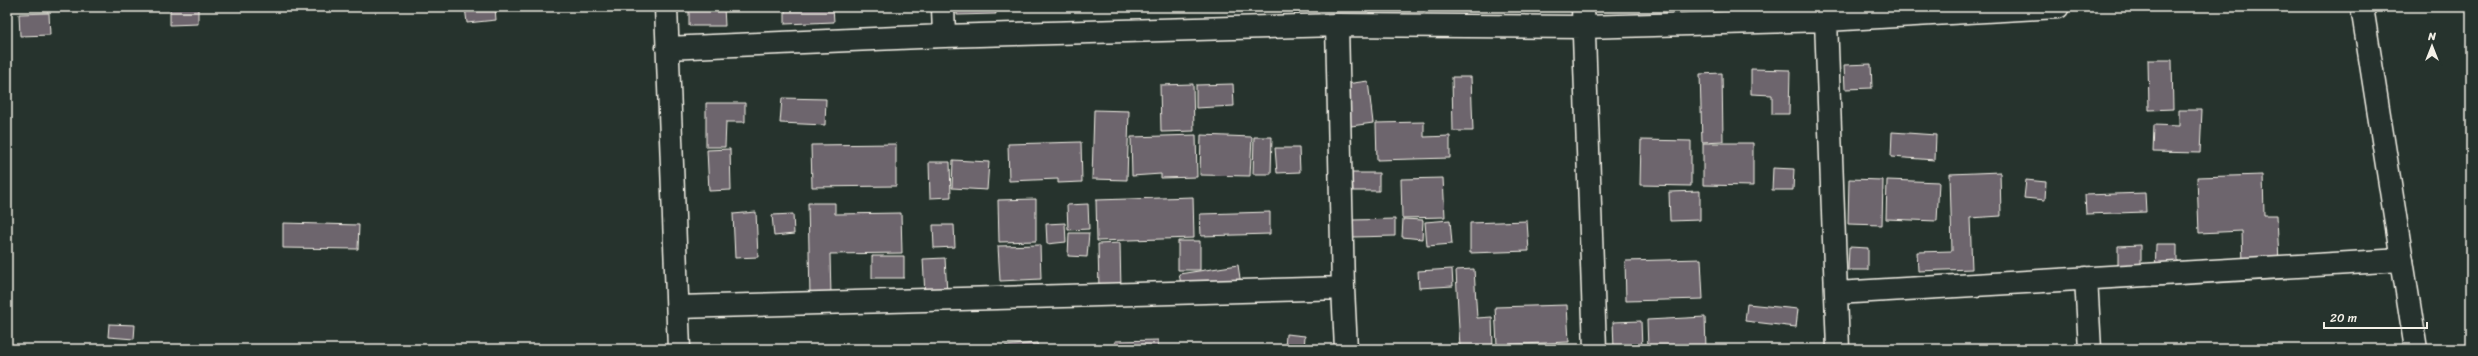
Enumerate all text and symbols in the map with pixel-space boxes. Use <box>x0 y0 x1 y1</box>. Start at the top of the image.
north arrow <box>2412 26 2452 66</box>
text: N <box>2427 27 2436 46</box>
scale bar <box>2324 304 2427 330</box>
text: 20 m <box>2330 307 2357 329</box>

